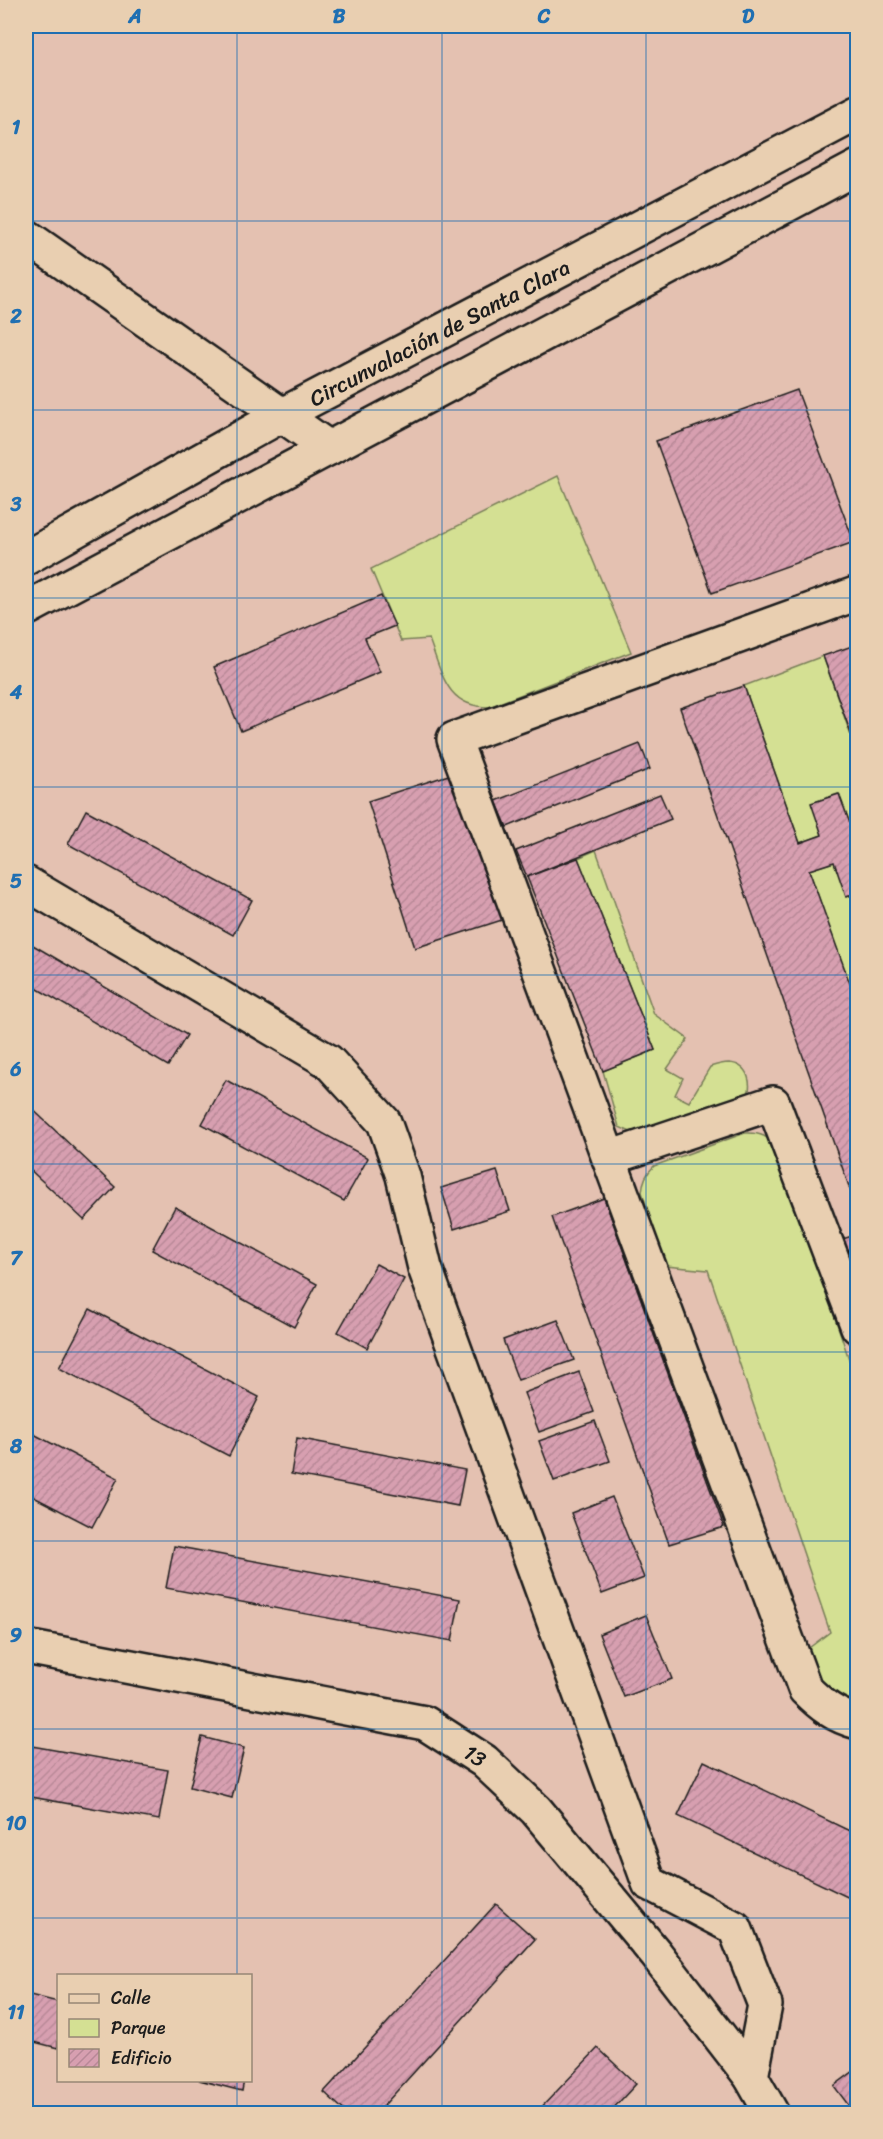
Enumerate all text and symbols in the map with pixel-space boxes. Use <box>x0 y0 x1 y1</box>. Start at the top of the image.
text: A <box>127 0 142 34</box>
text: B <box>333 0 346 34</box>
text: C <box>537 0 551 34</box>
text: D <box>742 0 755 34</box>
text: 1 <box>12 110 21 145</box>
street label: Circunvalación de Santa Clara <box>302 248 577 417</box>
text: 2 <box>9 299 22 334</box>
text: 3 <box>10 487 22 522</box>
text: 4 <box>9 675 23 710</box>
text: 5 <box>10 864 22 899</box>
text: 6 <box>9 1052 22 1087</box>
text: 7 <box>10 1241 23 1276</box>
text: 8 <box>9 1429 23 1464</box>
text: 9 <box>10 1618 22 1653</box>
street label: 13 <box>456 1733 495 1778</box>
text: 10 <box>5 1806 27 1841</box>
legend <box>57 1974 252 2082</box>
text: Calle <box>111 1982 151 2014</box>
text: 11 <box>7 1995 25 2030</box>
text: Parque <box>111 2012 166 2044</box>
text: Edificio <box>111 2042 172 2074</box>

